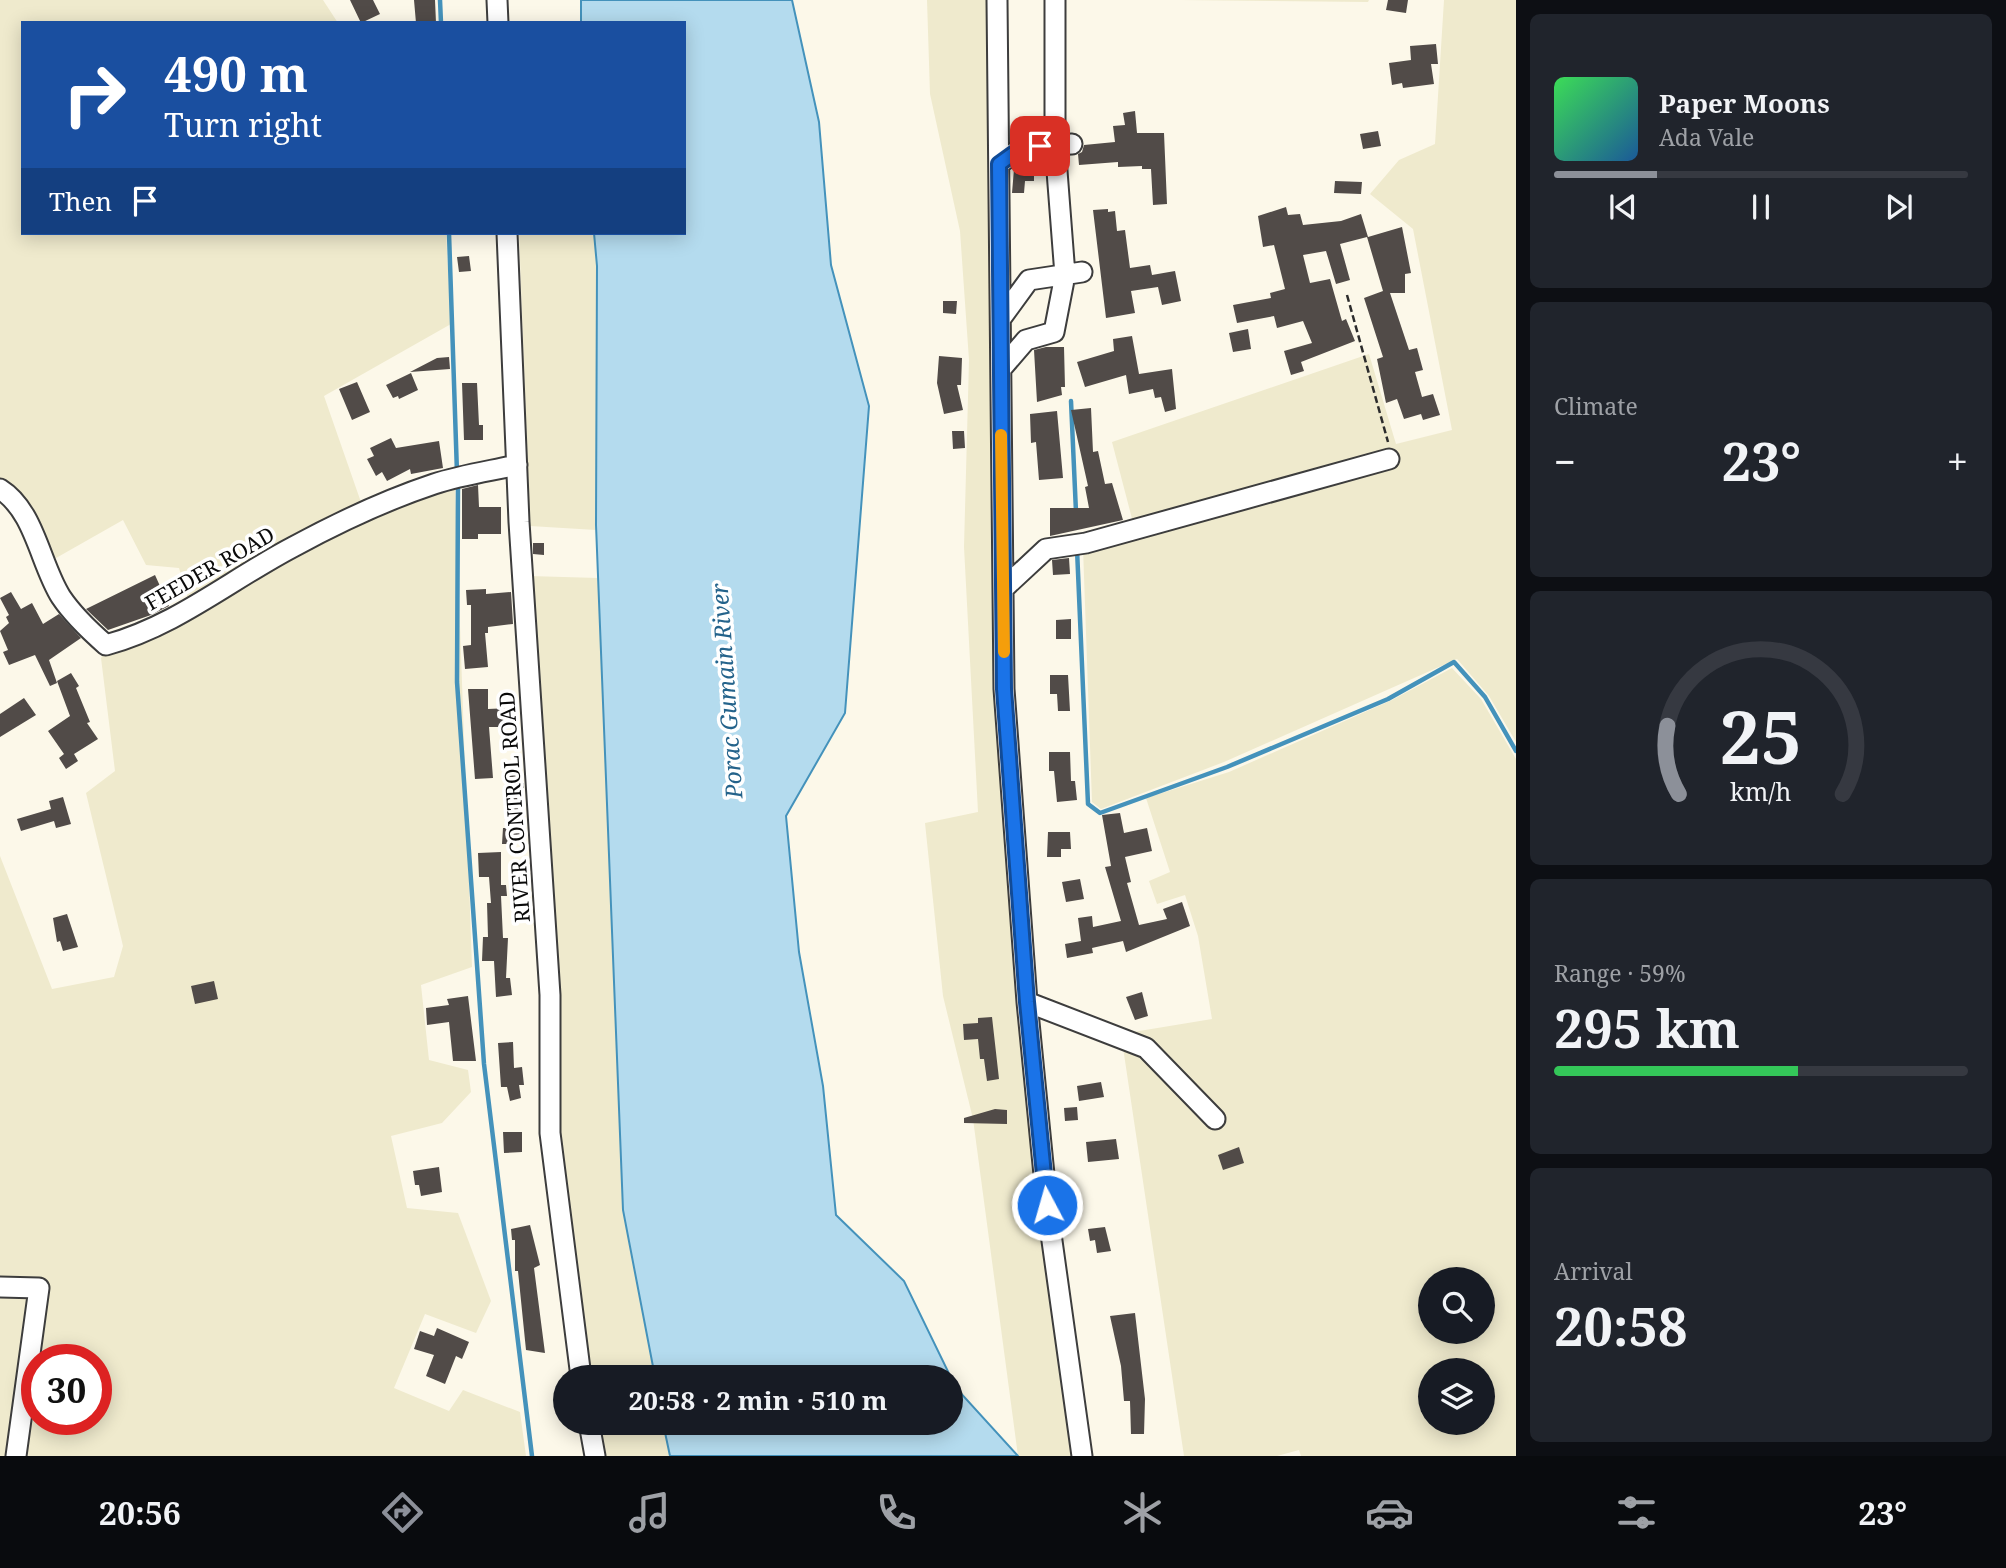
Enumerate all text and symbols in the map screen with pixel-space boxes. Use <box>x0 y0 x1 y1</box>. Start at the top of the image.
text: 490 m <box>164 40 308 106</box>
icon: right <box>49 49 140 140</box>
text: Paper Moons <box>1659 85 1830 121</box>
text: Turn right <box>164 103 322 146</box>
pin <box>1010 116 1070 176</box>
text: Ada Vale <box>1659 121 1754 153</box>
icon: arrive <box>1021 127 1059 165</box>
icon: arrive <box>126 182 164 220</box>
text: Then <box>49 183 112 219</box>
icon: previous <box>1604 188 1642 226</box>
icon: pause <box>1742 188 1780 226</box>
icon: next <box>1880 188 1918 226</box>
text: Climate <box>1554 390 1638 422</box>
text: 23° <box>1722 425 1801 496</box>
text: − <box>1554 435 1576 487</box>
text: + <box>1947 435 1968 487</box>
street label: FEEDER ROAD <box>140 520 279 616</box>
water label: Porac Gumain River <box>702 582 750 801</box>
text: 25 <box>1720 686 1802 785</box>
street label: RIVER CONTROL ROAD <box>492 691 536 923</box>
text: km/h <box>1730 774 1792 808</box>
text: Range · 59% <box>1554 957 1686 989</box>
text: 295 km <box>1554 992 1740 1063</box>
position arrow <box>1010 1168 1084 1242</box>
text: Arrival <box>1554 1255 1633 1287</box>
map controls <box>1418 1267 1495 1435</box>
button: search <box>1418 1267 1495 1344</box>
text: 20:58 <box>1554 1290 1687 1361</box>
speed limit sign: 30 <box>21 1344 112 1435</box>
button: layers <box>1418 1358 1495 1435</box>
text: 20:58 · 2 min · 510 m <box>628 1382 888 1418</box>
icon: directions <box>378 1488 427 1537</box>
icon: music <box>625 1488 674 1537</box>
icon: phone <box>872 1488 921 1537</box>
icon: climate <box>1118 1488 1167 1537</box>
icon: car <box>1365 1488 1414 1537</box>
icon: filters <box>1612 1488 1661 1537</box>
text: 20:56 <box>99 1491 181 1534</box>
text: 23° <box>1858 1491 1907 1534</box>

